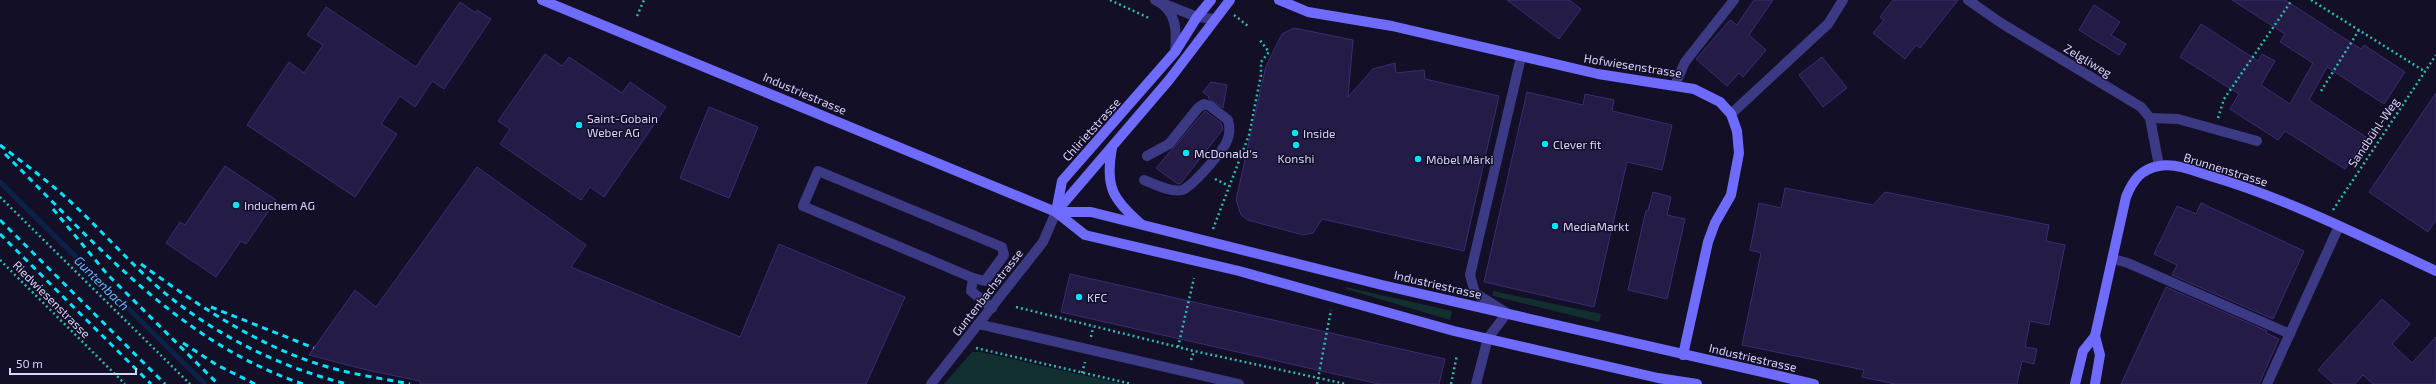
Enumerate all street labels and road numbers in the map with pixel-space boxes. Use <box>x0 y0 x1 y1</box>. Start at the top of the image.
street label: Zelgliweg <box>2062 40 2115 80</box>
street label: Hofwiesenstrasse <box>1583 50 1683 80</box>
street label: Industriestrasse <box>761 69 849 117</box>
street label: Sandbühl-Weg <box>2345 94 2402 169</box>
street label: Chlirietstrasse <box>1059 95 1123 163</box>
street label: Brunnenstrasse <box>2182 150 2270 188</box>
street label: Guntenbachstrasse <box>949 246 1025 338</box>
street label: Riedwiesenstrasse <box>11 258 93 340</box>
street label: Industriestrasse <box>1393 267 1483 301</box>
street label: Industriestrasse <box>1708 340 1798 374</box>

